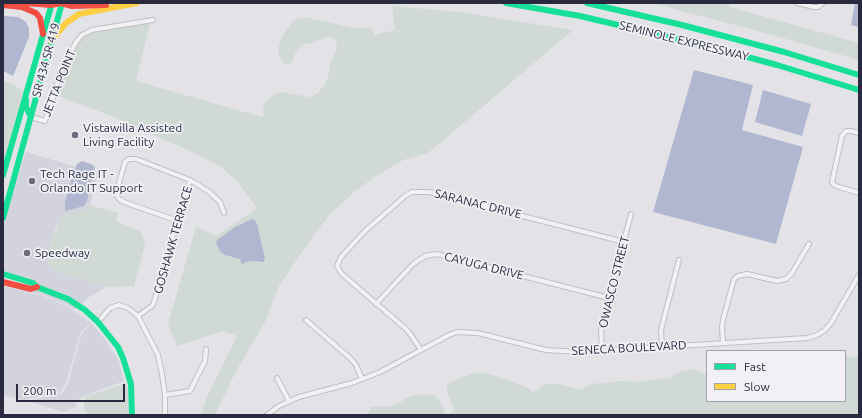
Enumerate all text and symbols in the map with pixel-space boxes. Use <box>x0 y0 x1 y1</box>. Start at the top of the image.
street label: SEMINOLE EXPRESSWAY <box>618 18 750 64</box>
street label: SR 434 SR 419 <box>29 21 63 99</box>
street label: JETTA POINT <box>39 47 79 119</box>
place label: Vistawilla Assisted Living Facility <box>83 121 182 149</box>
marker: Vistawilla Assisted Living Facility <box>70 130 80 140</box>
place label: Tech Rage IT - Orlando IT Support <box>40 167 143 195</box>
marker: Tech Rage IT - Orlando IT Support <box>27 176 37 186</box>
street label: GOSHAWK TERRACE <box>151 185 195 295</box>
street label: SARANAC DRIVE <box>433 186 523 222</box>
street label: OWASCO STREET <box>596 234 632 330</box>
place label: Speedway <box>35 246 90 260</box>
marker: Speedway <box>22 248 32 258</box>
street label: CAYUGA DRIVE <box>443 249 525 283</box>
street label: SENECA BOULEVARD <box>571 338 687 358</box>
legend <box>706 350 846 402</box>
text: Fast <box>744 360 766 373</box>
scale bar <box>18 376 127 402</box>
text: Slow <box>744 380 770 393</box>
text: 200 m <box>23 384 56 397</box>

